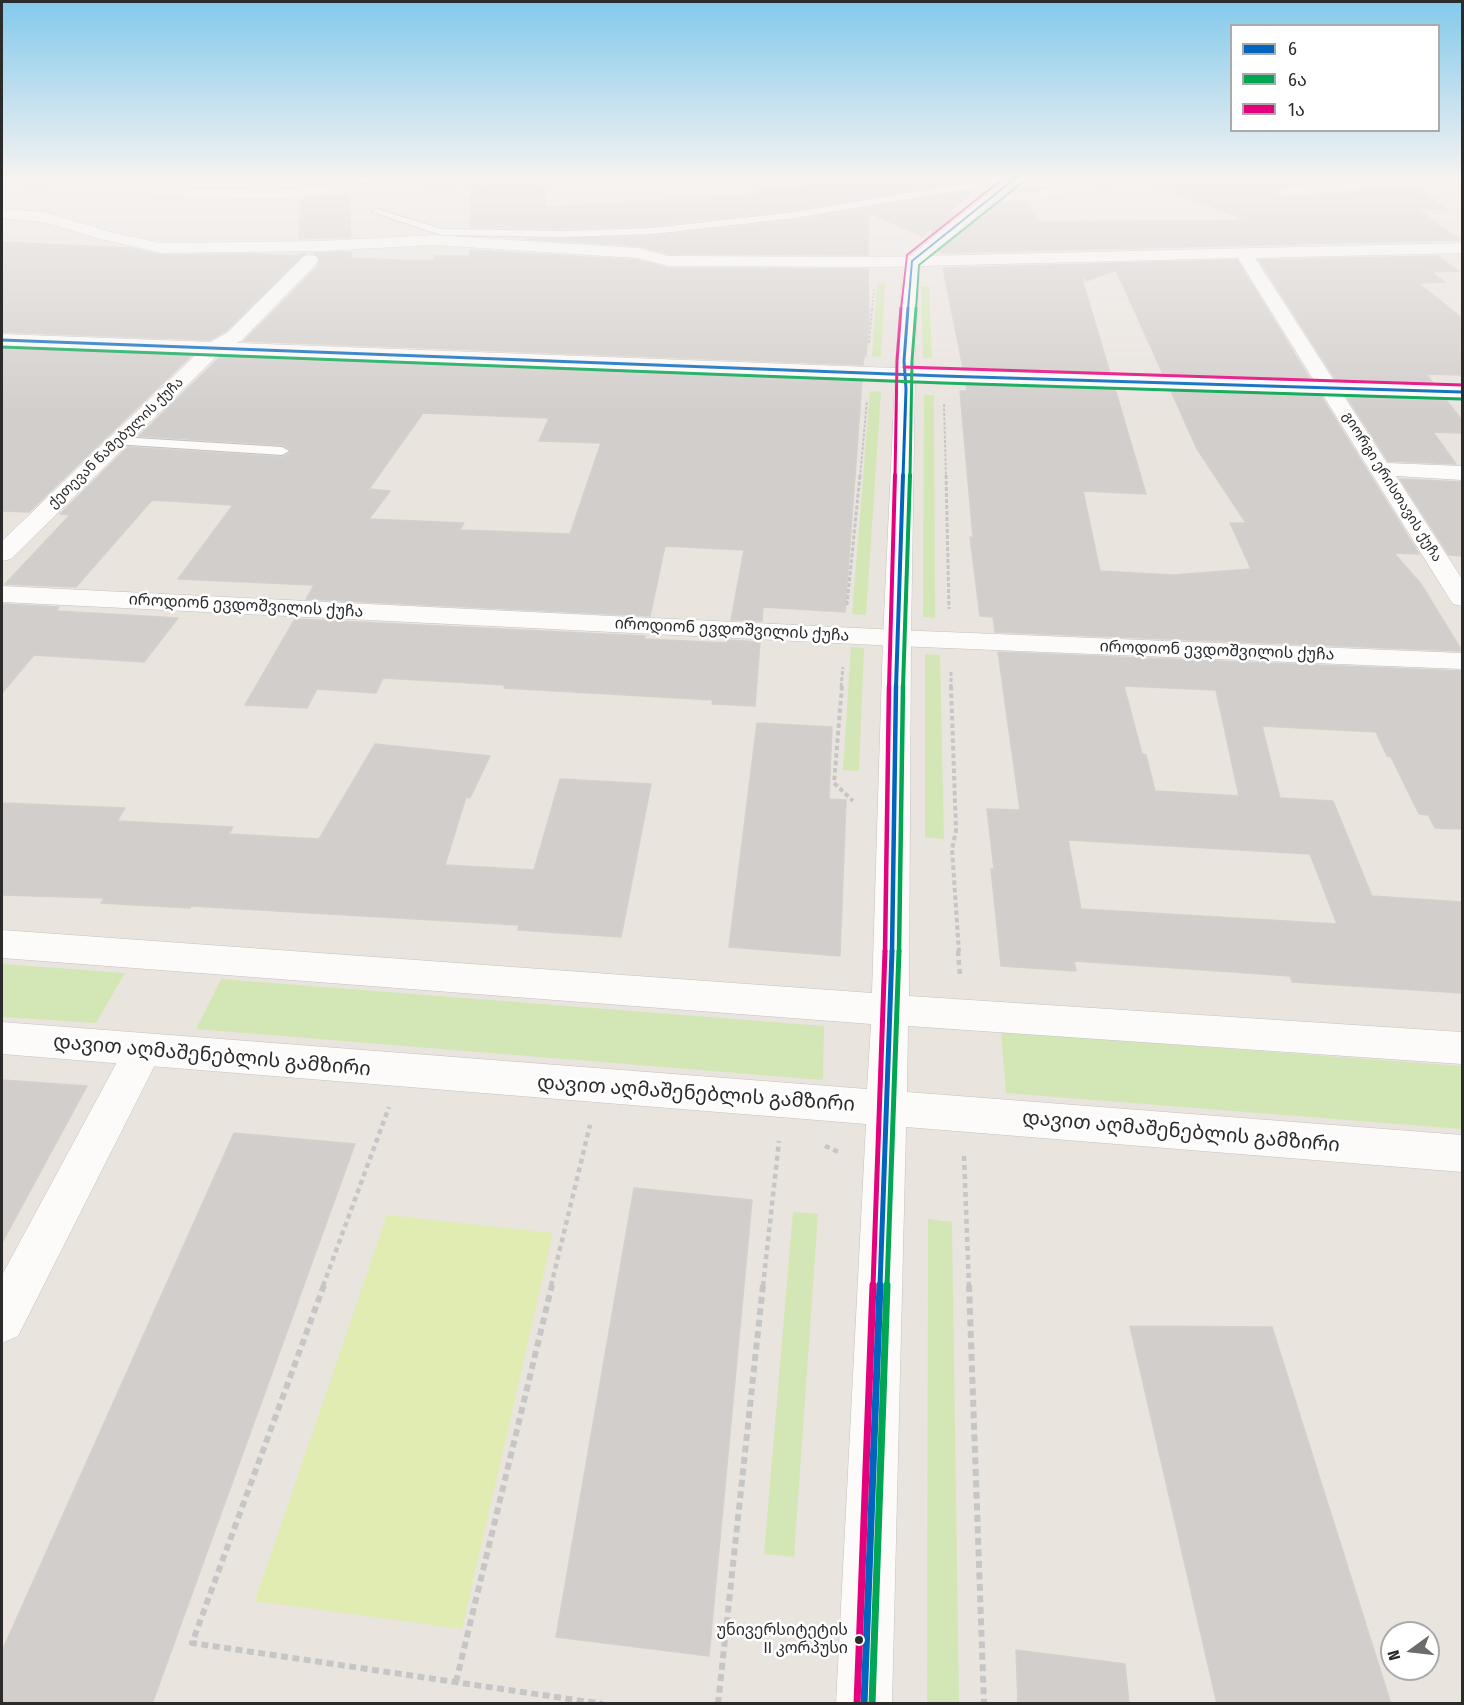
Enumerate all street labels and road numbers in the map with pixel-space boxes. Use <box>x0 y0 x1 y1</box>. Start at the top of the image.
street label: ქეთევან წამებულის ქუჩა <box>45 374 187 512</box>
street label: გიორგი ერისთავის ქუჩა <box>1339 409 1445 565</box>
street label: იროდიონ ევდოშვილის ქუჩა <box>128 590 364 622</box>
street label: იროდიონ ევდოშვილის ქუჩა <box>614 614 850 646</box>
street label: იროდიონ ევდოშვილის ქუჩა <box>1099 637 1335 665</box>
street label: დავით აღმაშენებლის გამზირი <box>52 1030 372 1082</box>
street label: დავით აღმაშენებლის გამზირი <box>536 1071 856 1117</box>
street label: დავით აღმაშენებლის გამზირი <box>1021 1106 1341 1158</box>

